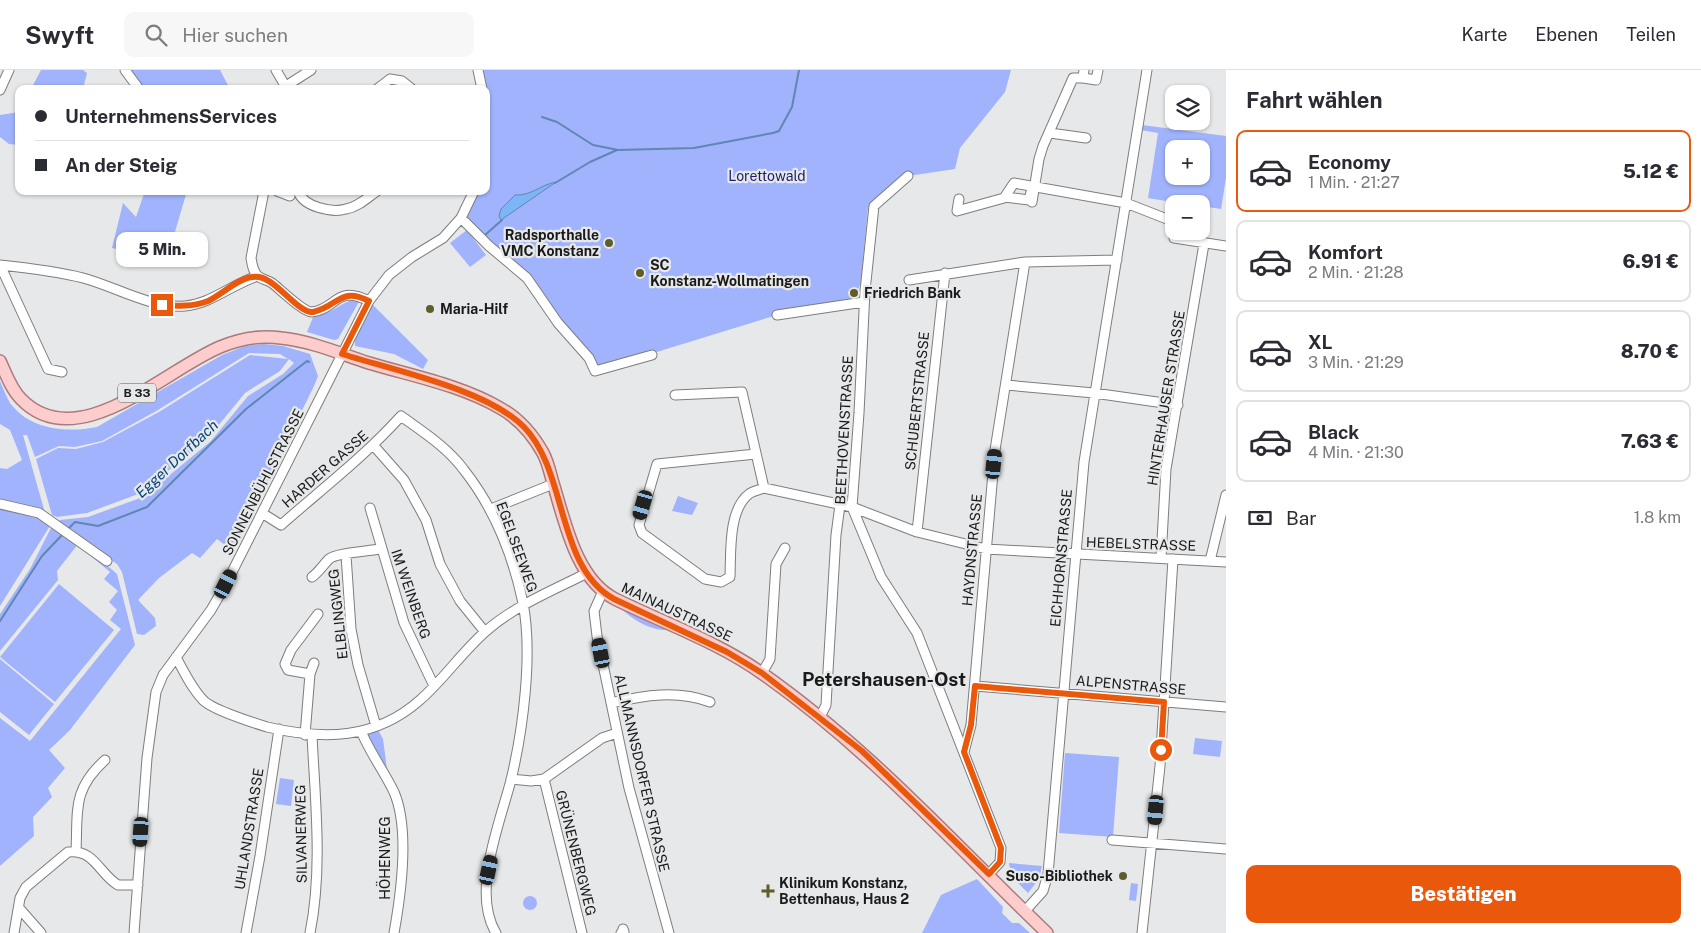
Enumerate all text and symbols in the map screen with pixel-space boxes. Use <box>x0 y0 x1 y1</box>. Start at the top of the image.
search box <box>124 12 474 57</box>
text: Swyft <box>25 21 94 49</box>
icon: search <box>142 21 170 49</box>
text: Hier suchen <box>182 24 288 46</box>
text: Karte <box>1462 24 1507 45</box>
text: Ebenen <box>1535 24 1598 45</box>
text: Teilen <box>1626 24 1676 45</box>
map controls <box>1165 85 1210 240</box>
button: layers <box>1165 85 1210 130</box>
text: Fahrt wählen <box>1246 87 1383 113</box>
text: UnternehmensServices <box>65 105 277 127</box>
button: + <box>1165 140 1210 185</box>
icon: car <box>1248 149 1293 194</box>
text: Economy <box>1308 151 1391 173</box>
text: An der Steig <box>65 154 177 176</box>
text: 5.12 € <box>1623 160 1679 182</box>
park label: Lorettowald <box>728 168 806 184</box>
text: 1 Min. · 21:27 <box>1308 173 1400 192</box>
button: − <box>1165 195 1210 240</box>
place label: Radsporthalle VMC Konstanz <box>501 227 599 259</box>
callout: 5 Min. <box>116 232 208 268</box>
marker: Radsporthalle VMC Konstanz <box>603 237 615 249</box>
icon: car <box>1248 239 1293 284</box>
text: 5 Min. <box>138 240 186 259</box>
text: Komfort <box>1308 241 1383 263</box>
text: 6.91 € <box>1623 250 1679 272</box>
place label: SC Konstanz-Wollmatingen <box>650 257 809 289</box>
text: 2 Min. · 21:28 <box>1308 263 1404 282</box>
marker: SC Konstanz-Wollmatingen <box>634 267 646 279</box>
place label: Friedrich Bank <box>864 285 961 301</box>
marker: Friedrich Bank <box>848 287 860 299</box>
route end <box>151 294 173 316</box>
place label: Maria-Hilf <box>440 301 509 317</box>
marker: Maria-Hilf <box>424 303 436 315</box>
street label: HINTERHAUSER STRASSE <box>1144 309 1188 487</box>
icon: car <box>1248 329 1293 374</box>
street label: SCHUBERTSTRASSE <box>902 331 932 471</box>
text: XL <box>1308 331 1333 353</box>
text: 8.70 € <box>1621 340 1679 362</box>
text: 3 Min. · 21:29 <box>1308 353 1404 372</box>
street label: BEETHOVENSTRASSE <box>832 355 856 505</box>
road number: B 33 <box>118 384 156 402</box>
street label: SONNENBÜHLSTRASSE <box>217 405 307 558</box>
water label: Egger Dorfbach <box>132 416 221 501</box>
icon: car <box>1248 419 1293 464</box>
text: Black <box>1308 421 1359 443</box>
street label: HARDER GASSE <box>279 427 371 511</box>
text: 7.63 € <box>1621 430 1679 452</box>
text: 4 Min. · 21:30 <box>1308 443 1404 462</box>
car <box>984 448 1003 480</box>
street label: EICHHORNSTRASSE <box>1047 488 1075 628</box>
car <box>631 489 654 521</box>
street label: HAYDNSTRASSE <box>959 493 985 607</box>
street label: EGELSEEWEG <box>493 500 541 594</box>
icon: cash <box>1246 504 1274 532</box>
text: Bar <box>1286 507 1317 529</box>
text: 1.8 km <box>1634 508 1681 527</box>
street label: HEBELSTRASSE <box>1086 534 1196 554</box>
street label: IM WEINBERG <box>388 547 434 641</box>
car <box>212 567 239 601</box>
street label: ELBLINGWEG <box>325 568 351 660</box>
street label: MAINAUSTRASSE <box>619 579 735 645</box>
car <box>590 637 611 669</box>
district label: Petershausen-Ost <box>802 668 966 690</box>
street label: ALPENSTRASSE <box>1075 672 1187 698</box>
street label: ALLMANNSDORFER STRASSE <box>611 673 673 873</box>
route start <box>1150 739 1172 761</box>
street label: UHLANDSTRASSE <box>231 767 267 891</box>
street label: SILVANERWEG <box>292 784 310 884</box>
street label: GRÜNENBERGWEG <box>553 788 601 917</box>
car <box>1147 794 1164 826</box>
street label: HÖHENWEG <box>375 816 393 900</box>
car <box>132 817 149 847</box>
car <box>478 854 499 886</box>
button: Bestätigen <box>1246 865 1681 923</box>
place label: Suso-Bibliothek <box>1006 868 1113 884</box>
marker: Suso-Bibliothek <box>1117 870 1129 882</box>
place label: Klinikum Konstanz, Bettenhaus, Haus 2 <box>779 875 909 907</box>
marker: Klinikum Konstanz, Bettenhaus, Haus 2 <box>761 884 775 898</box>

